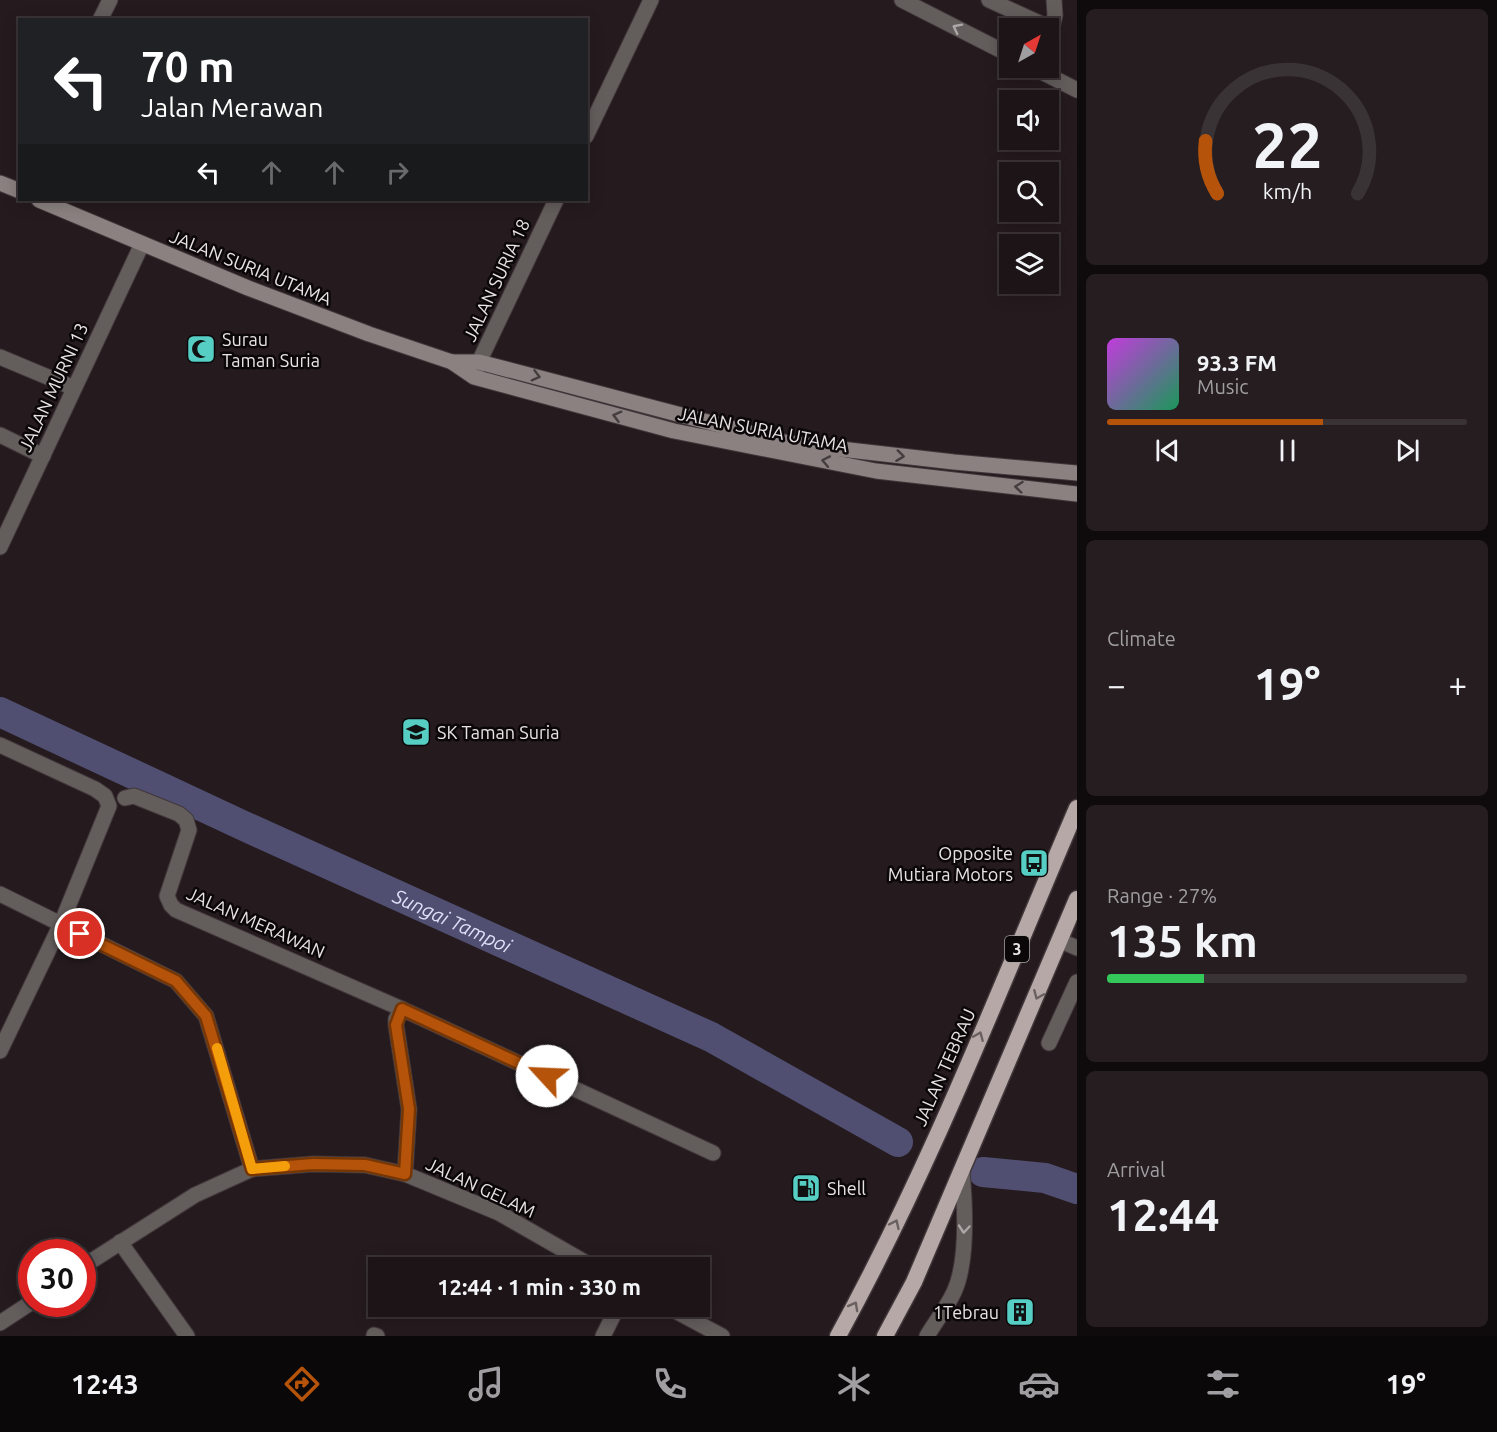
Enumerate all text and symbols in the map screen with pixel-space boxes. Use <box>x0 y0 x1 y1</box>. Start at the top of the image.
north arrow <box>999 18 1059 78</box>
map controls <box>999 18 1059 294</box>
one-way arrow <box>953 24 964 36</box>
icon: left <box>42 42 120 120</box>
text: 70 m <box>141 43 235 90</box>
button: sound <box>999 90 1059 150</box>
text: Jalan Merawan <box>141 92 323 122</box>
text: 22 <box>1252 110 1322 180</box>
icon: left <box>192 156 225 189</box>
icon: ahead <box>255 156 288 189</box>
icon: ahead <box>318 156 351 189</box>
icon: right <box>381 156 414 189</box>
button: search <box>999 162 1059 222</box>
text: km/h <box>1262 180 1312 204</box>
street label: JALAN SURIA 18 <box>459 216 533 344</box>
street label: JALAN SURIA UTAMA <box>167 225 335 309</box>
button: layers <box>999 234 1059 294</box>
street label: JALAN MURNI 13 <box>14 319 92 455</box>
place label: Surau Taman Suria <box>222 329 320 370</box>
mosque icon: Surau Taman Suria <box>185 333 217 365</box>
text: 93.3 FM <box>1197 350 1277 375</box>
one-way arrow <box>531 369 541 382</box>
text: Music <box>1197 375 1249 398</box>
street label: JALAN SURIA UTAMA <box>676 403 850 455</box>
one-way arrow <box>612 411 623 423</box>
icon: previous <box>1151 434 1184 467</box>
icon: pause <box>1271 434 1304 467</box>
icon: next <box>1391 434 1424 467</box>
one-way arrow <box>896 449 905 462</box>
one-way arrow <box>821 455 831 468</box>
one-way arrow <box>1014 481 1024 494</box>
text: Climate <box>1107 627 1176 650</box>
text: 19° <box>1254 658 1320 709</box>
text: − <box>1107 666 1126 703</box>
text: + <box>1448 666 1467 703</box>
school or university icon: SK Taman Suria <box>400 716 432 748</box>
place label: SK Taman Suria <box>437 722 559 742</box>
place label: Opposite Mutiara Motors <box>888 843 1013 884</box>
bus stop icon: Opposite Mutiara Motors <box>1018 847 1050 879</box>
street label: JALAN MERAWAN <box>184 883 328 961</box>
water label: Sungai Tampoi <box>389 883 516 957</box>
text: Range · 27% <box>1107 884 1217 907</box>
pin <box>54 908 105 959</box>
text: 135 km <box>1107 915 1258 966</box>
icon: arrive <box>63 917 96 950</box>
road number: 3 <box>1005 936 1029 962</box>
one-way arrow <box>1033 988 1045 999</box>
street label: JALAN TEBRAU <box>909 1005 979 1129</box>
one-way arrow <box>972 1032 984 1043</box>
position arrow <box>515 1044 579 1108</box>
street label: JALAN GELAM <box>423 1153 539 1221</box>
text: Arrival <box>1107 1158 1165 1181</box>
fuel station icon: Shell <box>790 1172 822 1204</box>
place label: Shell <box>827 1178 866 1198</box>
text: 12:44 <box>1107 1189 1220 1240</box>
one-way arrow <box>887 1219 899 1230</box>
one-way arrow <box>958 1225 971 1234</box>
speed limit sign: 30 <box>18 1239 96 1317</box>
text: 12:44 · 1 min · 330 m <box>437 1274 641 1299</box>
building icon: 1Tebrau <box>1004 1296 1036 1328</box>
one-way arrow <box>847 1302 858 1313</box>
place label: 1Tebrau <box>933 1302 999 1322</box>
icon: directions <box>281 1363 323 1405</box>
icon: music <box>465 1363 507 1405</box>
icon: phone <box>649 1363 691 1405</box>
icon: climate <box>833 1363 875 1405</box>
icon: car <box>1018 1363 1060 1405</box>
icon: filters <box>1202 1363 1244 1405</box>
text: 12:43 <box>71 1369 139 1399</box>
text: 19° <box>1386 1369 1426 1399</box>

